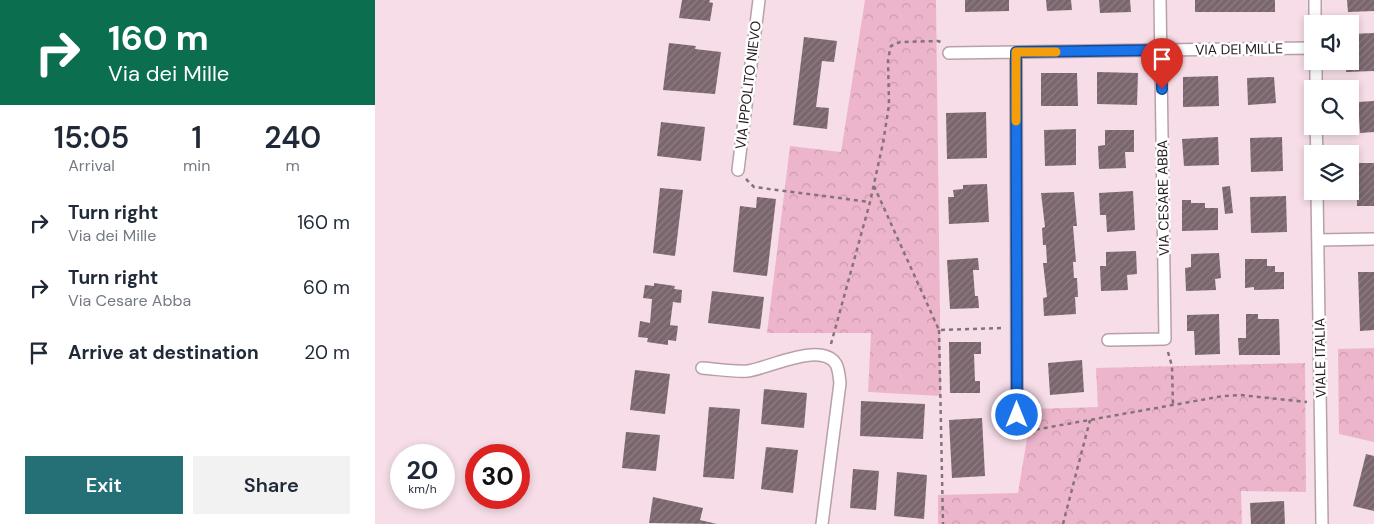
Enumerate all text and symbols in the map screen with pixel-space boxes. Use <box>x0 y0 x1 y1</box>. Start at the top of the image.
text: 160 m <box>108 15 209 61</box>
map controls <box>1304 15 1359 200</box>
button: sound <box>1304 15 1359 70</box>
icon: right <box>25 20 90 85</box>
street label: VIA IPPOLITO NIEVO <box>731 20 765 150</box>
pin <box>1141 38 1183 89</box>
street label: VIA DEI MILLE <box>1195 39 1283 59</box>
icon: arrive <box>1148 45 1176 73</box>
text: Via dei Mille <box>108 59 229 88</box>
button: search <box>1304 80 1359 135</box>
text: 15:05 <box>54 118 129 157</box>
text: 1 <box>192 118 202 157</box>
text: 240 <box>264 118 321 157</box>
street label: VIA CESARE ABBA <box>1153 140 1173 256</box>
button: layers <box>1304 145 1359 200</box>
text: Arrival <box>68 155 115 176</box>
text: min <box>183 155 210 176</box>
text: m <box>286 155 300 176</box>
text: Turn right <box>68 200 158 225</box>
icon: right <box>25 209 53 237</box>
text: 160 m <box>297 210 350 235</box>
text: Via dei Mille <box>68 225 156 246</box>
text: Turn right <box>68 265 158 290</box>
icon: right <box>25 274 53 302</box>
text: 60 m <box>303 275 350 300</box>
text: Via Cesare Abba <box>68 290 191 311</box>
street label: VIALE ITALIA <box>1310 318 1330 398</box>
icon: arrive <box>25 339 53 367</box>
text: Arrive at destination <box>68 340 259 365</box>
text: 20 m <box>304 340 350 365</box>
position arrow <box>990 388 1042 440</box>
speed limit sign: 30 <box>465 444 530 509</box>
text: 20 <box>407 454 438 487</box>
button: Exit <box>25 456 183 514</box>
button: Share <box>193 456 350 514</box>
text: km/h <box>408 481 437 497</box>

